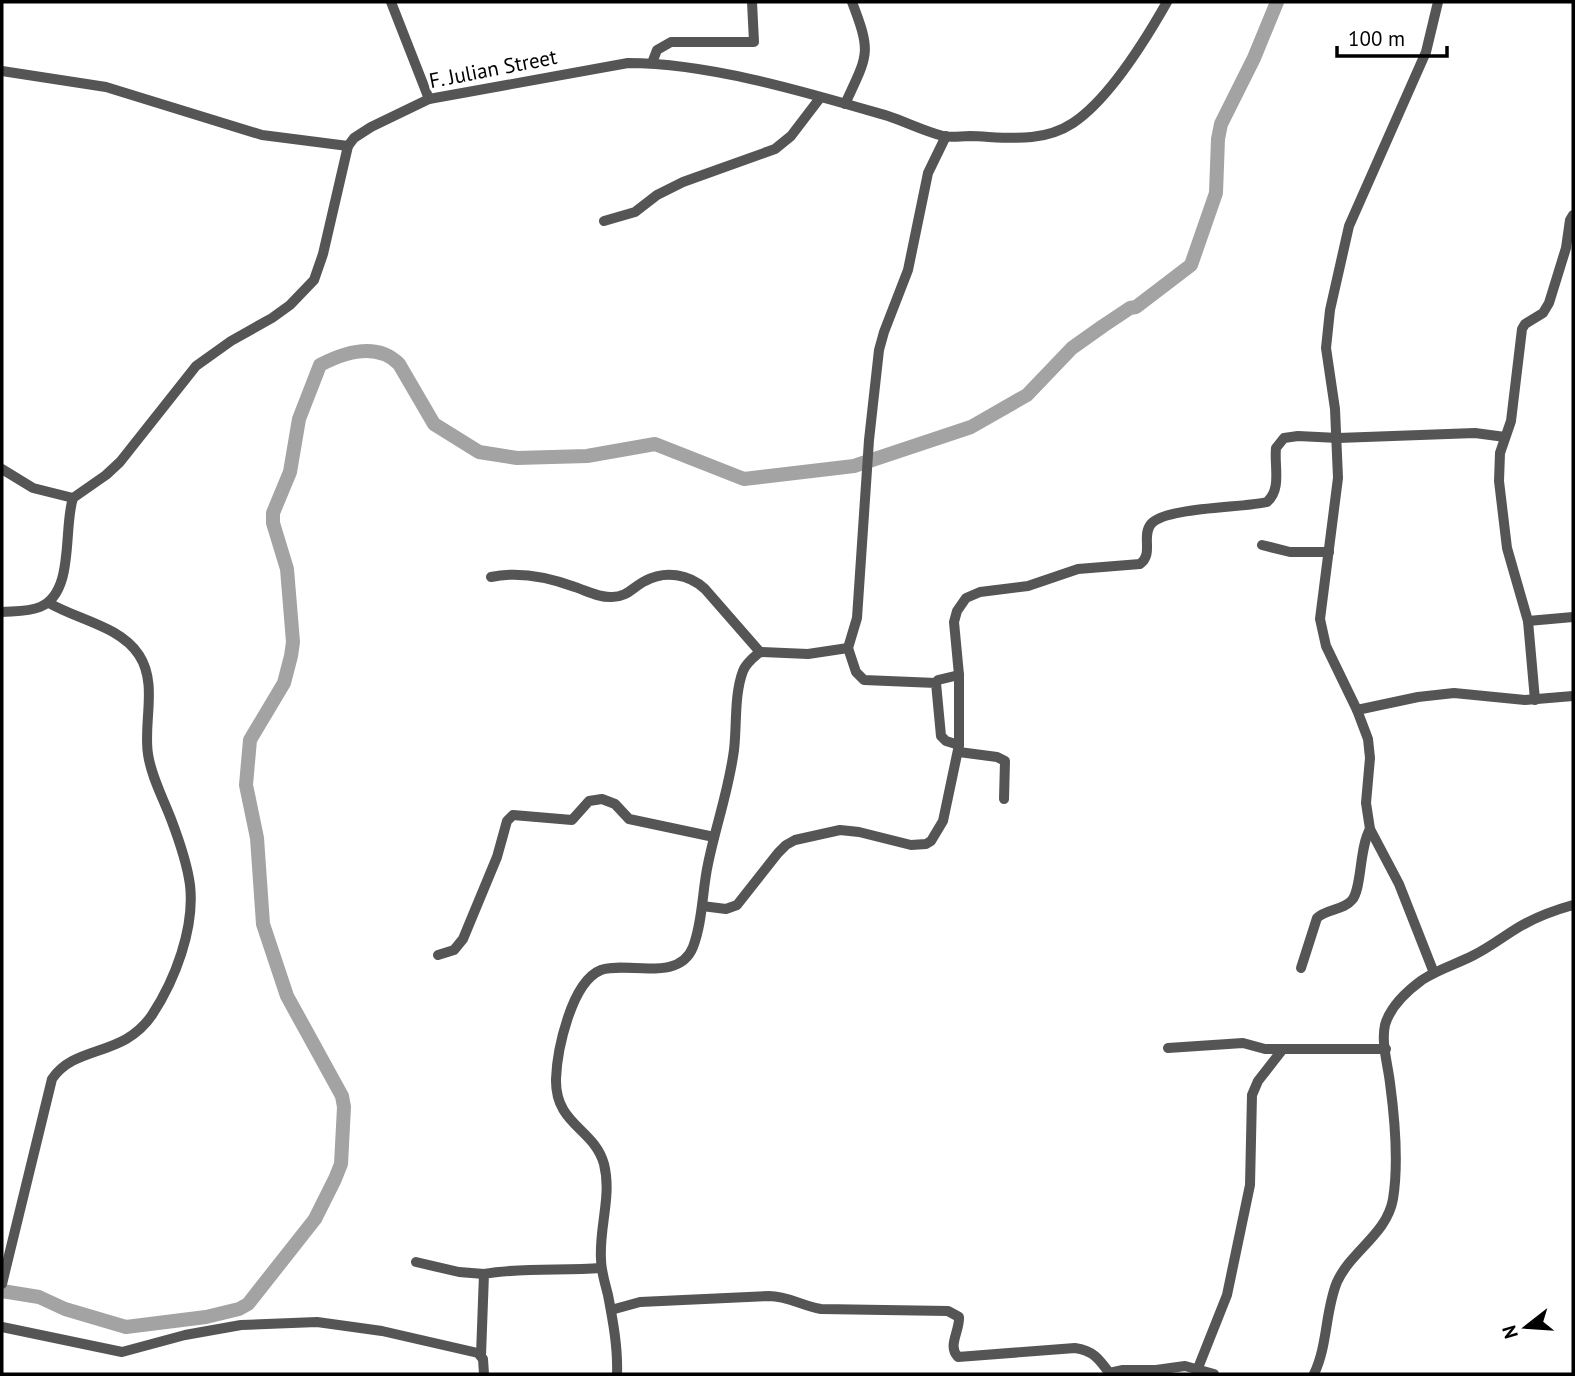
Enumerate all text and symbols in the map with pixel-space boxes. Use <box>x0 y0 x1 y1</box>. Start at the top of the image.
scale bar <box>1337 14 1447 58</box>
text: 100 m <box>1348 25 1405 52</box>
street label: F. Julian Street <box>427 43 559 94</box>
north arrow <box>1491 1292 1561 1362</box>
text: N <box>1496 1322 1523 1341</box>

